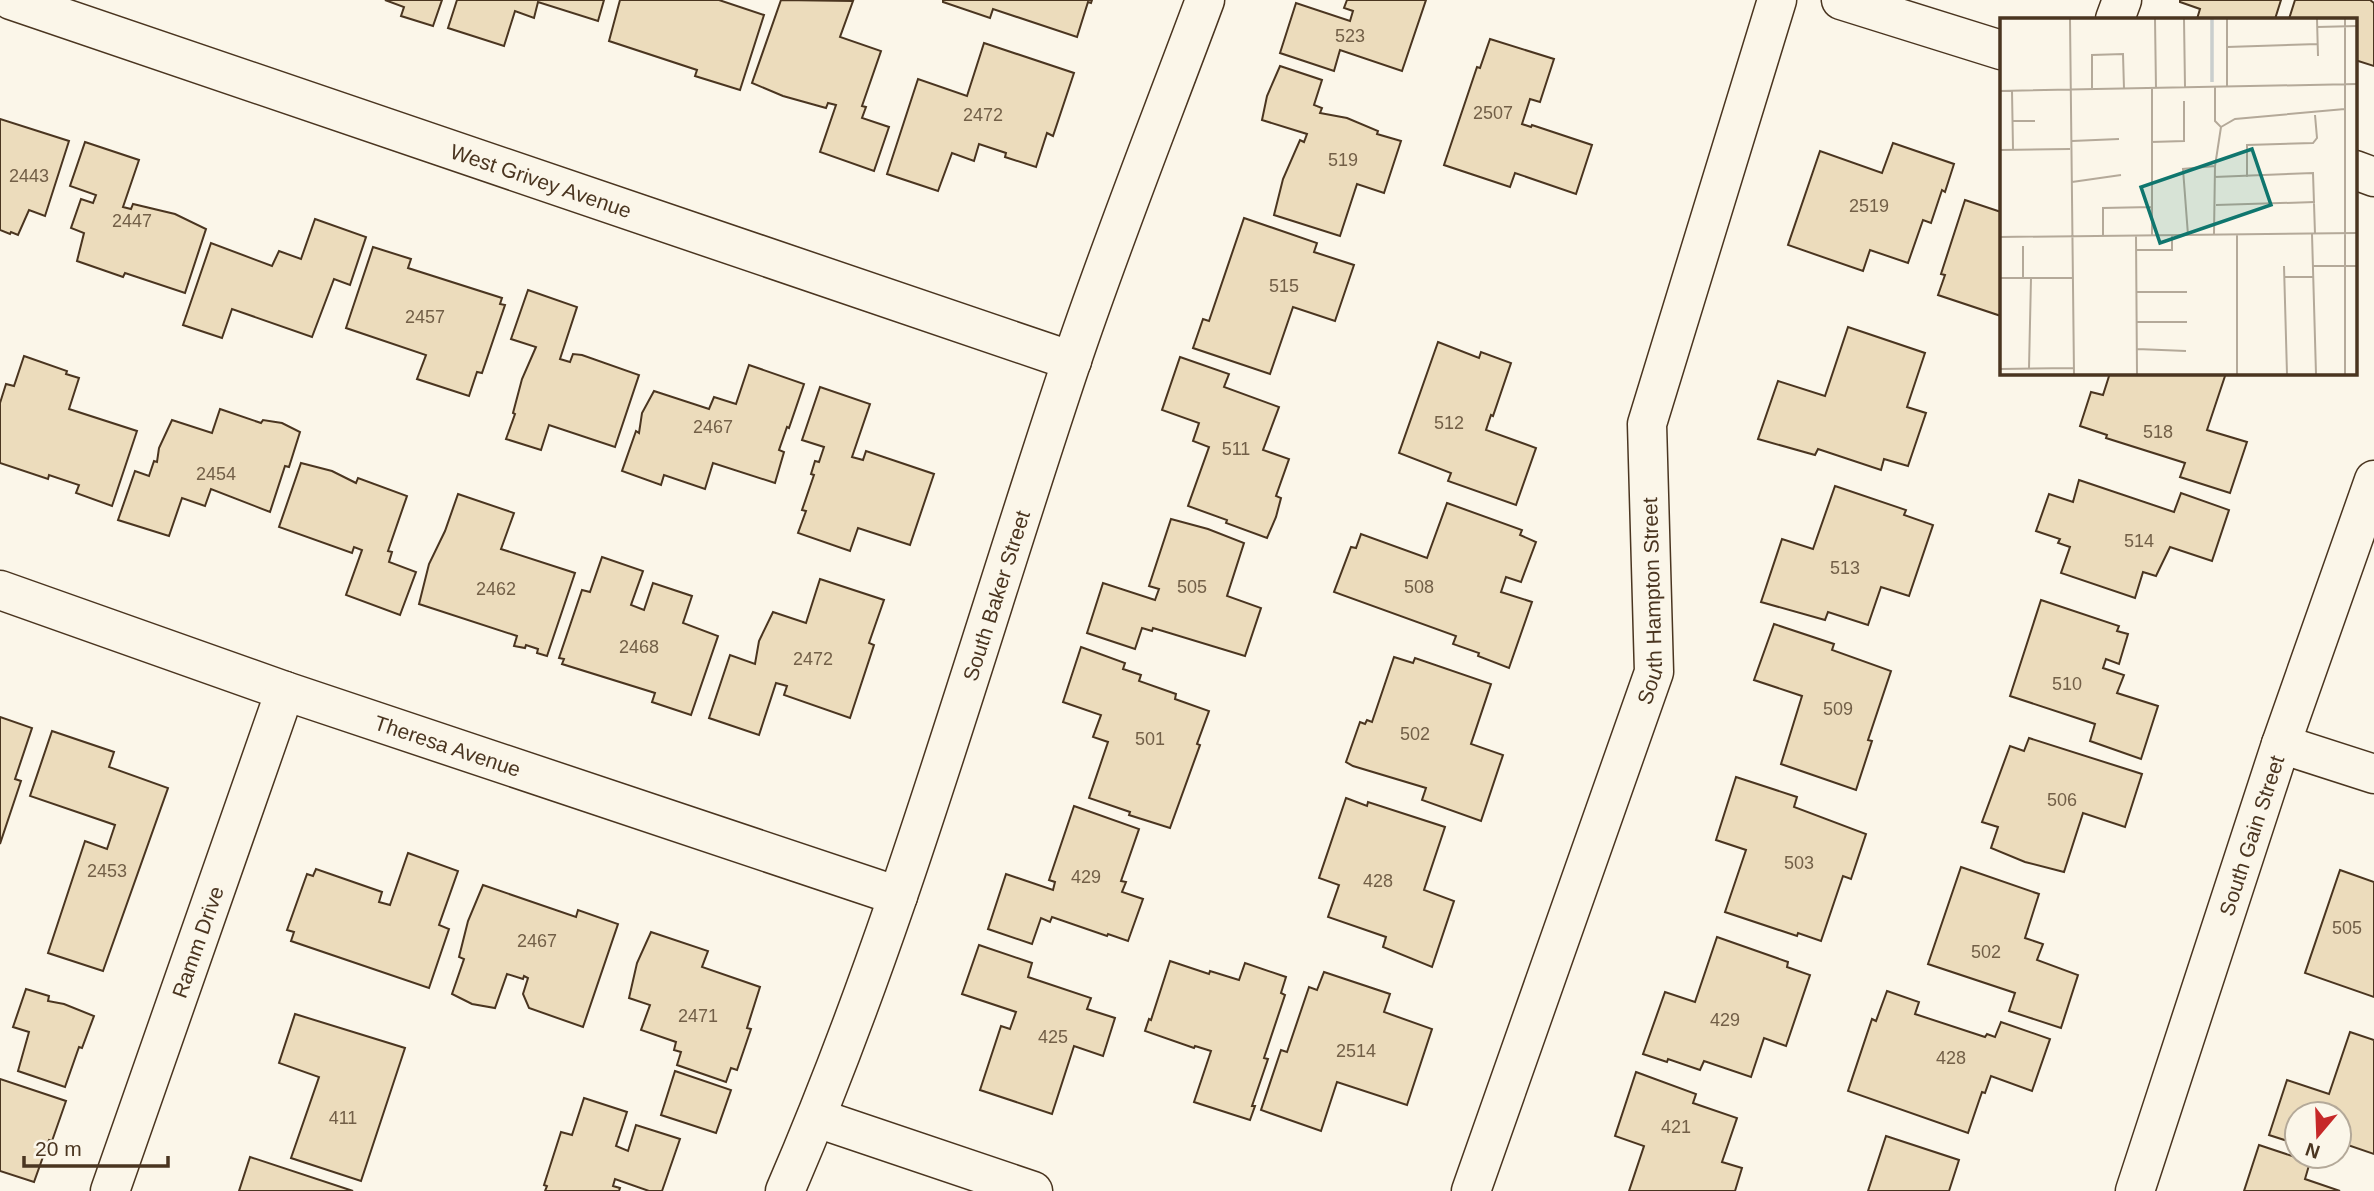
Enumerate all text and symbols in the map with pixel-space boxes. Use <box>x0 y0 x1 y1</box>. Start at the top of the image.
inset map <box>2000 18 2356 374</box>
house number: 523 <box>1335 26 1365 46</box>
house number: 2507 <box>1473 103 1513 123</box>
house number: 2472 <box>963 105 1003 125</box>
street label: West Grivey Avenue <box>448 139 635 222</box>
house number: 519 <box>1328 150 1358 170</box>
house number: 2443 <box>9 166 49 186</box>
house number: 2519 <box>1849 196 1889 216</box>
house number: 2447 <box>112 211 152 231</box>
house number: 515 <box>1269 276 1299 296</box>
house number: 2457 <box>405 307 445 327</box>
house number: 512 <box>1434 413 1464 433</box>
house number: 2467 <box>693 417 733 437</box>
house number: 518 <box>2143 422 2173 442</box>
house number: 511 <box>1222 439 1250 459</box>
house number: 2454 <box>196 464 236 484</box>
street label: South Hampton Street <box>1632 497 1666 707</box>
street label: South Baker Street <box>958 507 1034 684</box>
house number: 514 <box>2124 531 2154 551</box>
house number: 513 <box>1830 558 1860 578</box>
house number: 505 <box>1177 577 1207 597</box>
house number: 508 <box>1404 577 1434 597</box>
house number: 2462 <box>476 579 516 599</box>
house number: 2468 <box>619 637 659 657</box>
house number: 2472 <box>793 649 833 669</box>
house number: 510 <box>2052 674 2082 694</box>
house number: 509 <box>1823 699 1853 719</box>
street label: Theresa Avenue <box>372 710 524 781</box>
house number: 502 <box>1400 724 1430 744</box>
house number: 501 <box>1135 729 1165 749</box>
street label: South Gain Street <box>2214 752 2288 918</box>
house number: 506 <box>2047 790 2077 810</box>
house number: 503 <box>1784 853 1814 873</box>
house number: 2453 <box>87 861 127 881</box>
house number: 429 <box>1071 867 1101 887</box>
house number: 428 <box>1363 871 1393 891</box>
street label: Ramm Drive <box>167 883 227 1001</box>
house number: 505 <box>2332 918 2362 938</box>
house number: 2467 <box>517 931 557 951</box>
house number: 502 <box>1971 942 2001 962</box>
house number: 2471 <box>678 1006 718 1026</box>
house number: 429 <box>1710 1010 1740 1030</box>
house number: 425 <box>1038 1027 1068 1047</box>
house number: 2514 <box>1336 1041 1376 1061</box>
house number: 428 <box>1936 1048 1966 1068</box>
north arrow <box>2283 1100 2353 1170</box>
house number: 411 <box>329 1108 357 1128</box>
house number: 421 <box>1661 1117 1691 1137</box>
scale bar <box>24 1124 168 1168</box>
text: 20 m <box>35 1137 82 1160</box>
text: N <box>2303 1138 2323 1163</box>

